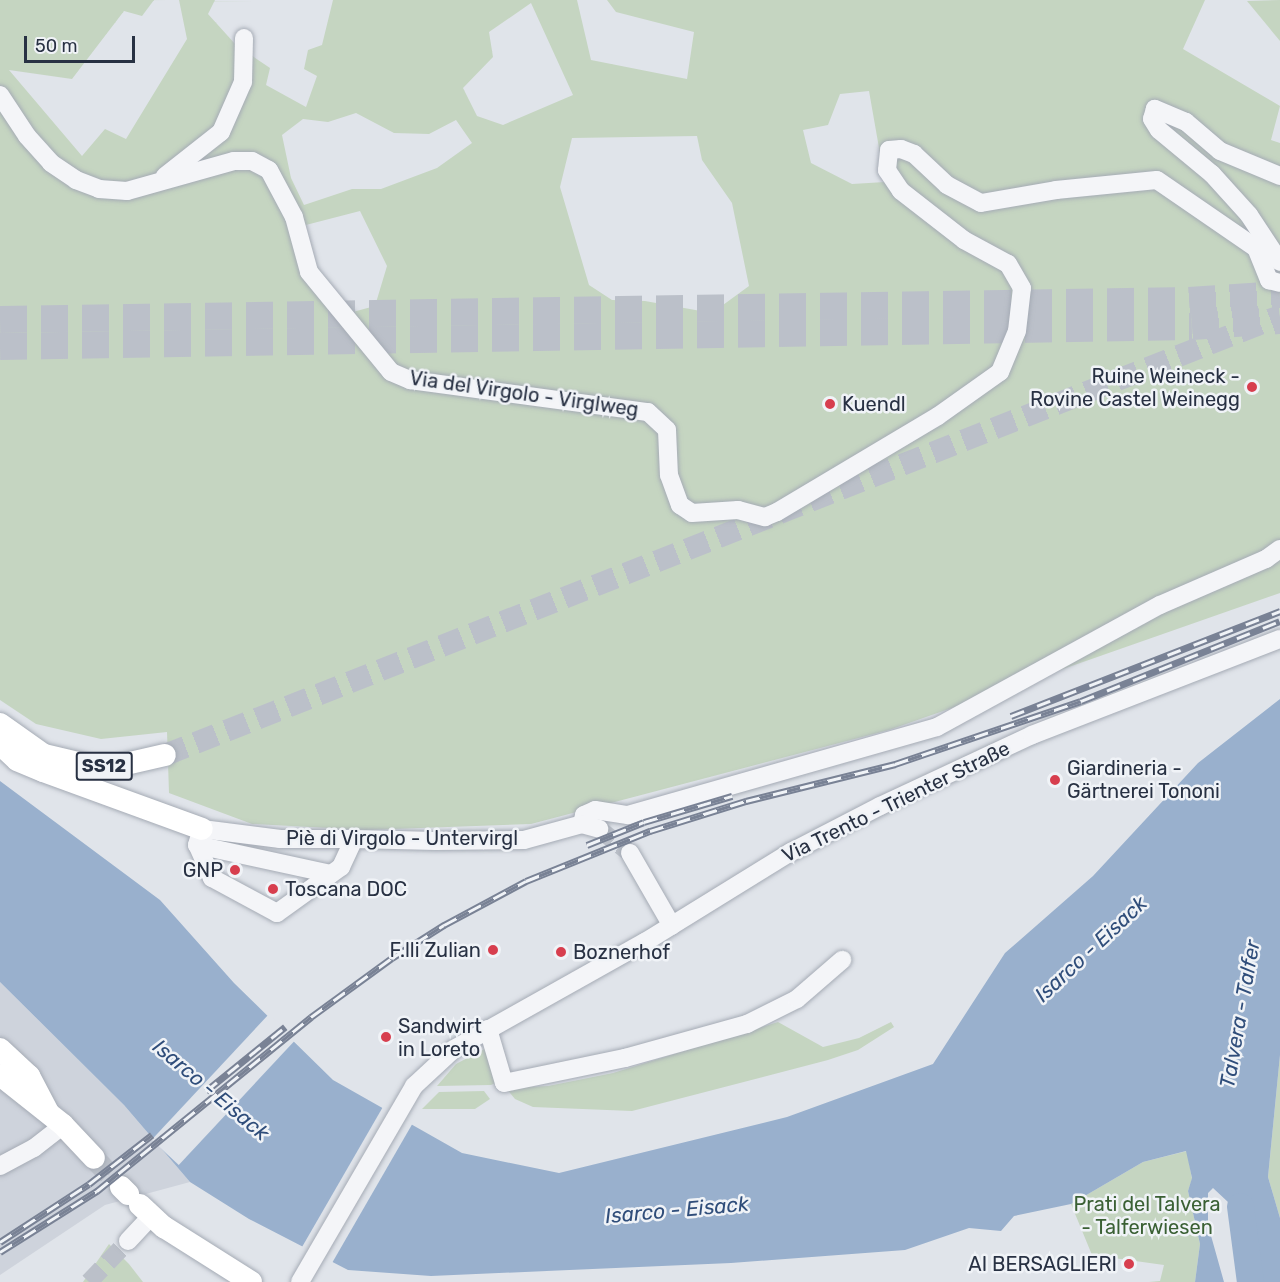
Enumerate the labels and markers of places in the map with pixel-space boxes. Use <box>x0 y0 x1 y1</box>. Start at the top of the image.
place label: Ruine Weineck - Rovine Castel Weinegg <box>1030 364 1240 411</box>
marker: Ruine Weineck - Rovine Castel Weinegg <box>1245 380 1259 394</box>
place label: Kuendl <box>842 392 906 416</box>
marker: Kuendl <box>823 397 837 411</box>
place label: Giardineria - Gärtnerei Tononi <box>1067 756 1220 803</box>
marker: Giardineria - Gärtnerei Tononi <box>1048 773 1062 787</box>
place label: GNP <box>183 858 223 882</box>
marker: GNP <box>228 863 242 877</box>
place label: Toscana DOC <box>285 877 407 901</box>
marker: Toscana DOC <box>266 882 280 896</box>
place label: F.lli Zulian <box>389 938 481 962</box>
place label: Boznerhof <box>573 940 670 964</box>
marker: F.lli Zulian <box>486 943 500 957</box>
marker: Boznerhof <box>554 945 568 959</box>
place label: Sandwirt in Loreto <box>398 1014 482 1061</box>
marker: Sandwirt in Loreto <box>379 1030 393 1044</box>
place label: AI BERSAGLIERI <box>968 1252 1117 1276</box>
marker: AI BERSAGLIERI <box>1122 1257 1136 1271</box>

